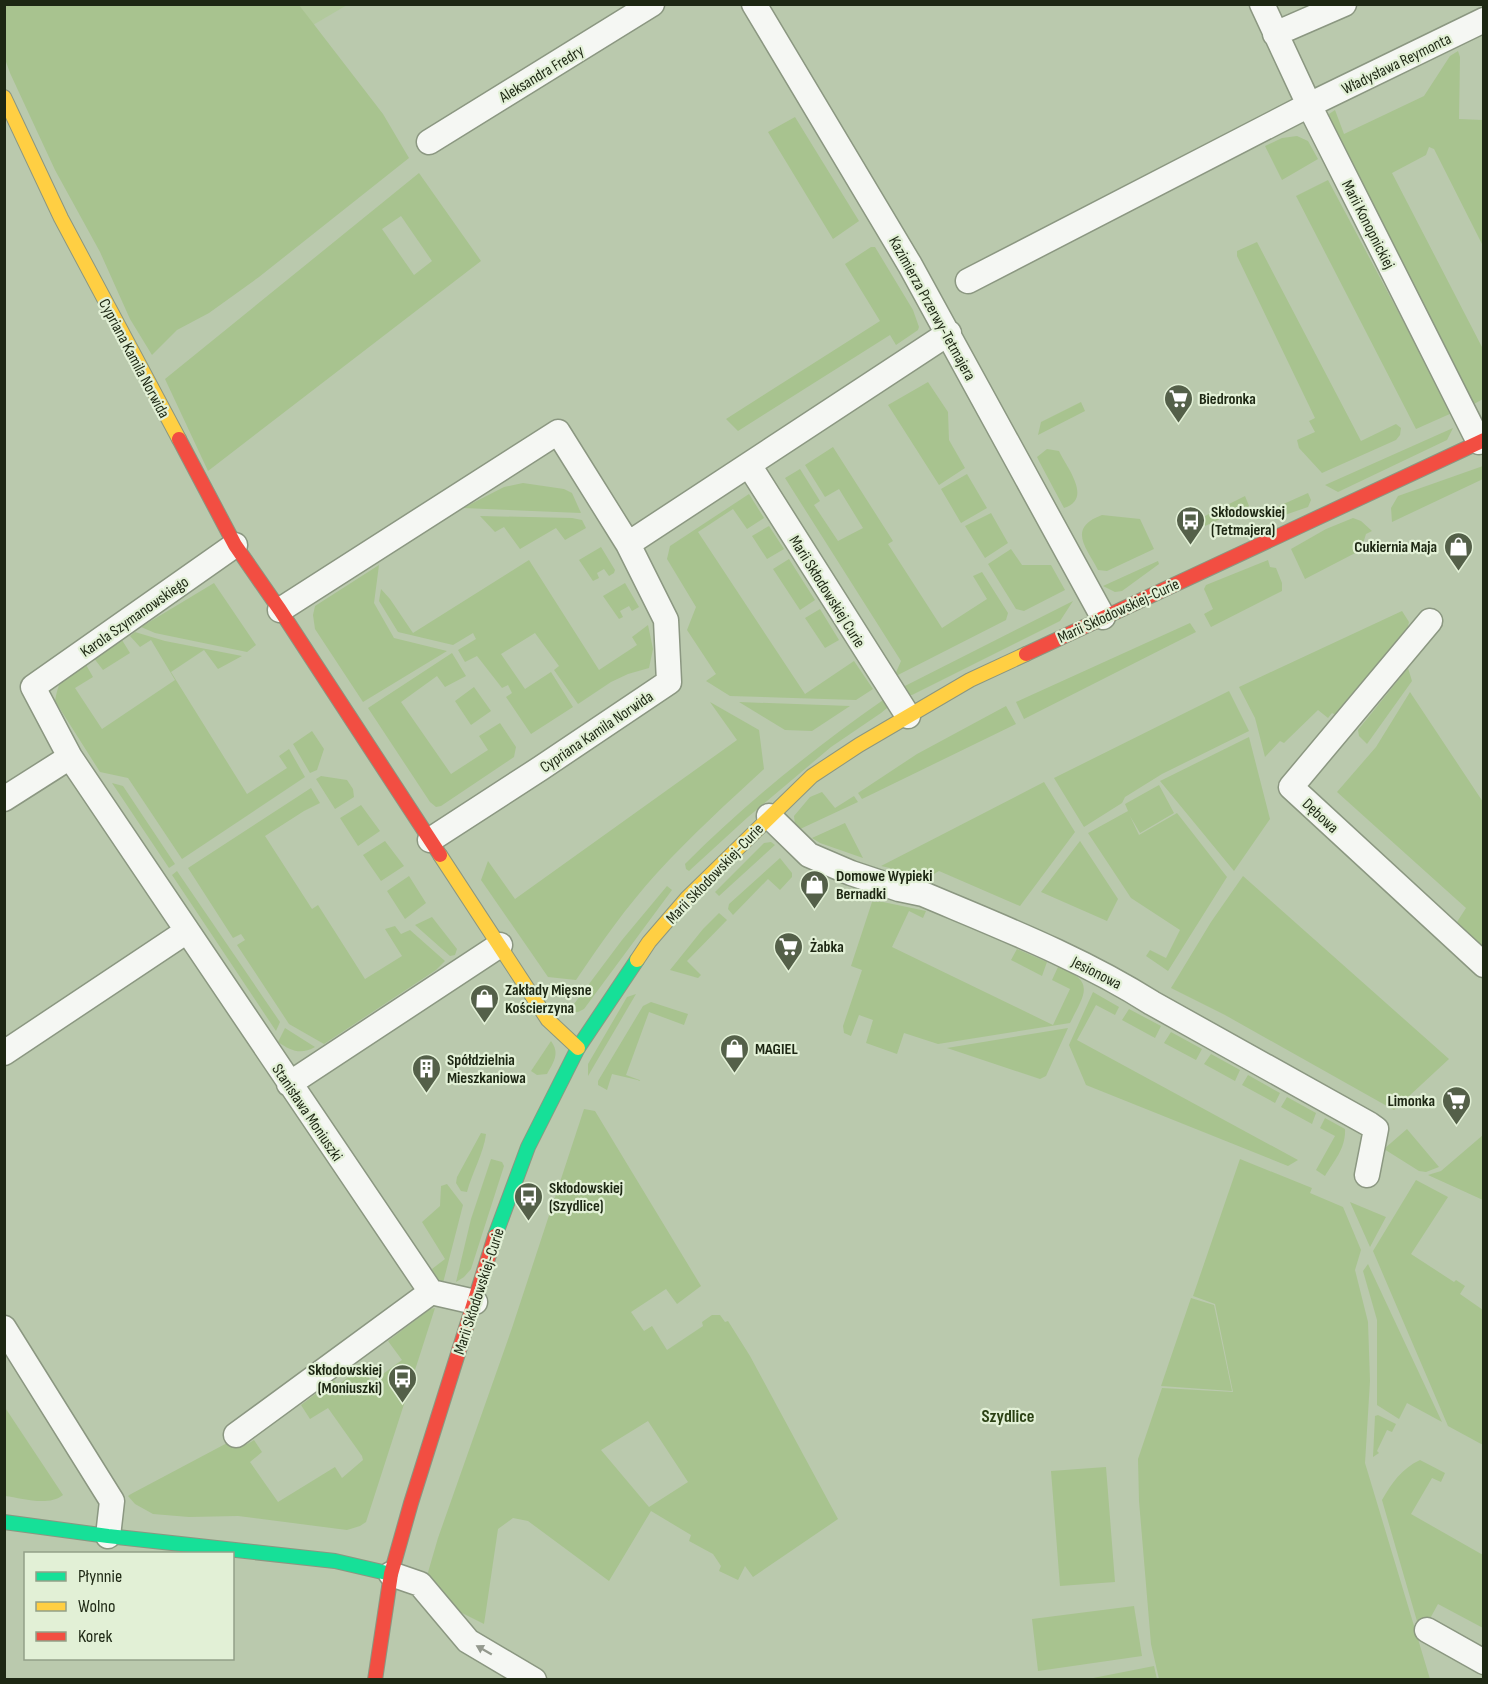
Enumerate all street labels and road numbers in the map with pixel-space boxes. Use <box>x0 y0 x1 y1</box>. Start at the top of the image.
street label: Władysława Reymonta <box>1339 30 1454 99</box>
street label: Aleksandra Fredry <box>495 42 587 107</box>
street label: Marii Konopnickiej <box>1337 177 1398 272</box>
street label: Kazimierza Przerwy-Tetmajera <box>884 233 979 384</box>
street label: Cypriana Kamila Norwida <box>94 296 173 422</box>
street label: Marii Skłodowskiej Curie <box>785 532 869 651</box>
street label: Karola Szymanowskiego <box>77 573 193 662</box>
street label: Marii Skłodowskiej-Curie <box>1055 575 1182 648</box>
street label: Cypriana Kamila Norwida <box>537 687 657 777</box>
street label: Dębowa <box>1298 795 1342 838</box>
street label: Marii Skłodowskiej-Curie <box>662 820 768 928</box>
street label: Jesionowa <box>1067 952 1124 994</box>
street label: Stanisława Moniuszki <box>267 1061 346 1165</box>
street label: Marii Skłodowskiej-Curie <box>450 1226 509 1357</box>

